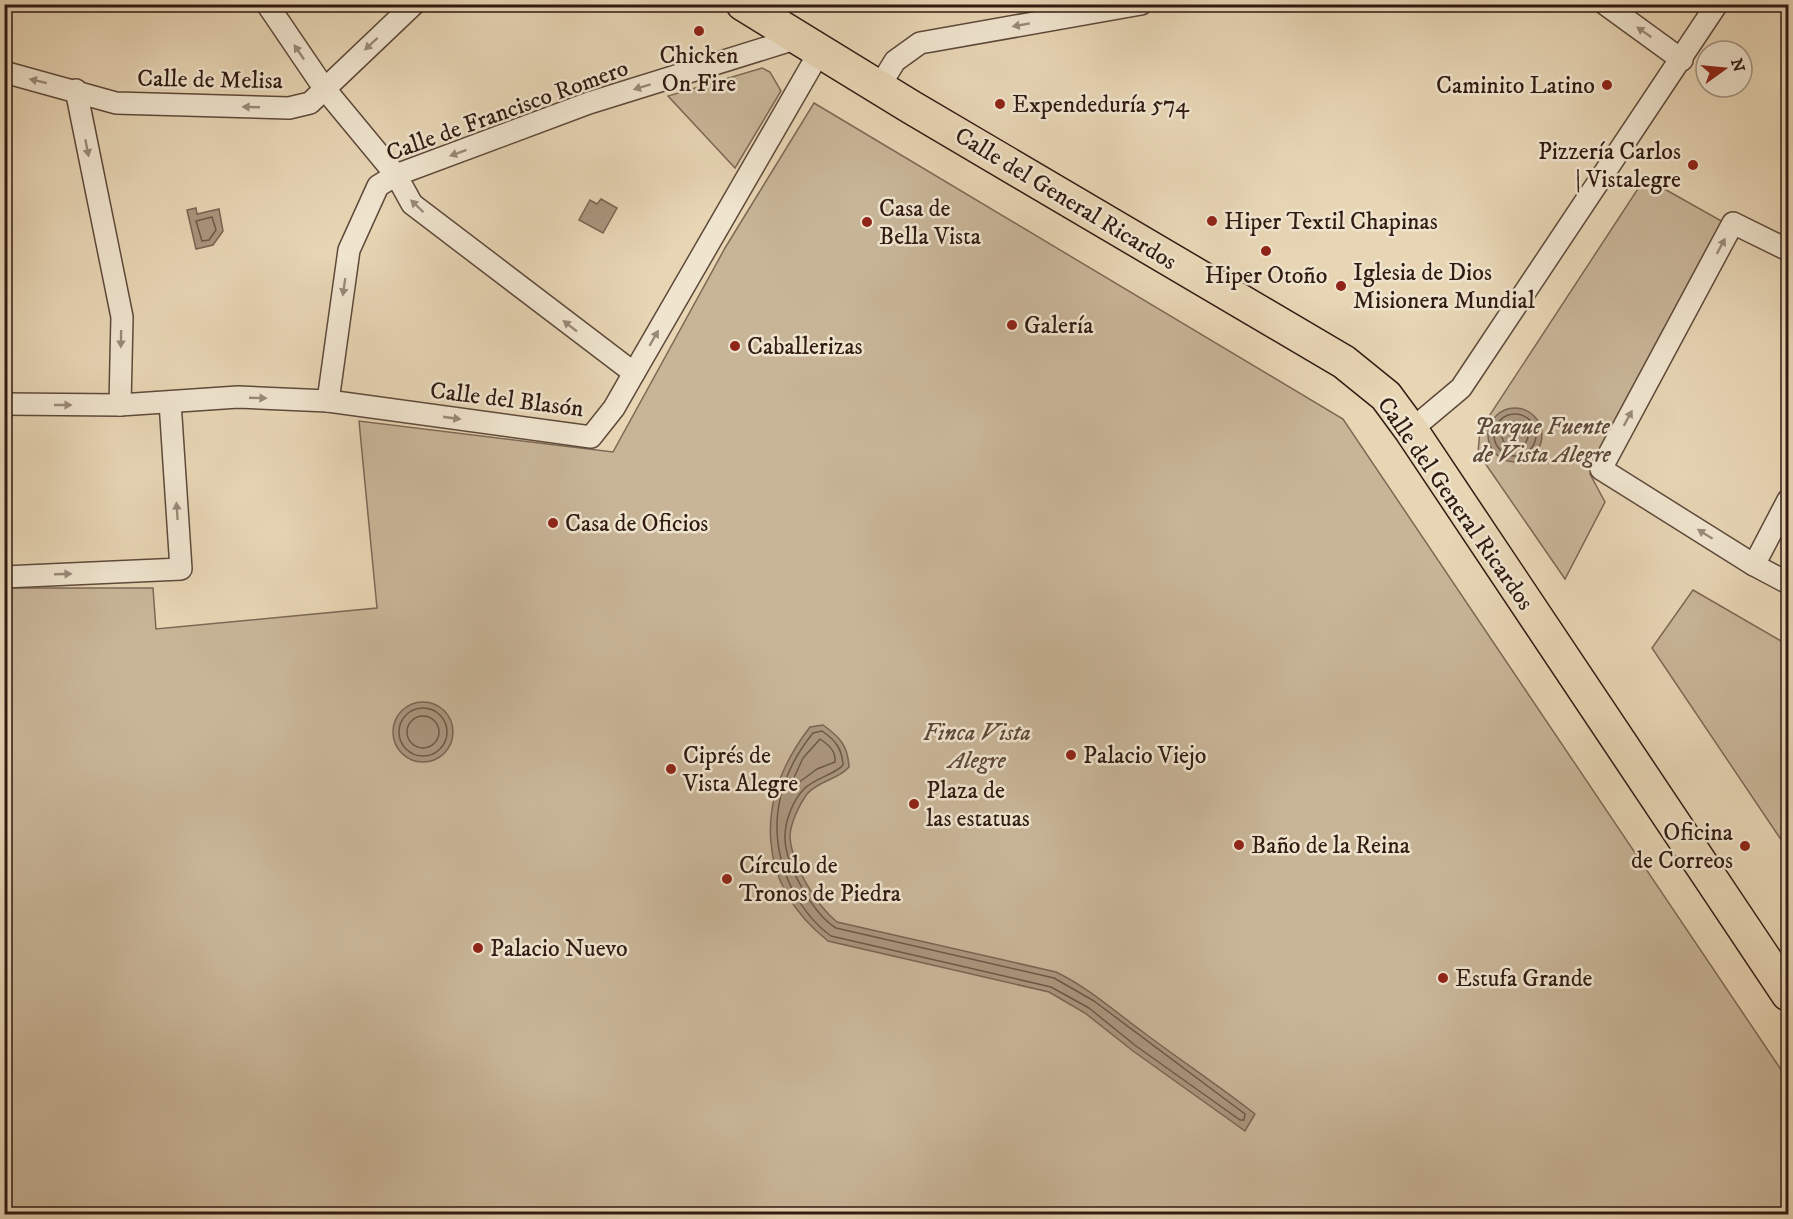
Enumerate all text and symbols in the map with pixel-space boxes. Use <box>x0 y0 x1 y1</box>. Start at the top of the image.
one-way arrow <box>1012 21 1031 30</box>
marker: Chicken On Fire <box>692 24 706 38</box>
one-way arrow <box>1637 26 1653 38</box>
one-way arrow <box>364 37 378 51</box>
north arrow <box>1694 39 1754 99</box>
place label: Chicken On Fire <box>659 41 739 99</box>
one-way arrow <box>294 44 305 60</box>
street label: Calle de Francisco Romero <box>382 53 633 169</box>
text: N <box>1726 56 1749 74</box>
street label: Calle de Melisa <box>137 64 284 96</box>
place label: Caminito Latino <box>1436 71 1595 101</box>
one-way arrow <box>29 75 48 85</box>
marker: Caminito Latino <box>1600 78 1614 92</box>
one-way arrow <box>633 83 651 92</box>
place label: Expendeduría 574 <box>1012 90 1190 120</box>
marker: Expendeduría 574 <box>993 97 1007 111</box>
one-way arrow <box>242 103 261 112</box>
street label: Calle del General Ricardos <box>949 121 1182 277</box>
place label: Pizzería Carlos | Vistalegre <box>1538 137 1681 195</box>
one-way arrow <box>83 138 92 157</box>
one-way arrow <box>449 148 467 158</box>
marker: Pizzería Carlos | Vistalegre <box>1686 158 1700 172</box>
place label: Casa de Bella Vista <box>879 194 982 252</box>
one-way arrow <box>410 200 424 214</box>
place label: Hiper Textil Chapinas <box>1224 207 1438 237</box>
marker: Hiper Textil Chapinas <box>1205 214 1219 228</box>
marker: Casa de Bella Vista <box>860 215 874 229</box>
one-way arrow <box>1716 237 1726 254</box>
marker: Hiper Otoño <box>1259 244 1273 258</box>
place label: Iglesia de Dios Misionera Mundial <box>1353 258 1536 316</box>
place label: Hiper Otoño <box>1205 261 1327 291</box>
one-way arrow <box>339 278 349 297</box>
marker: Iglesia de Dios Misionera Mundial <box>1334 279 1348 293</box>
place label: Galería <box>1024 311 1094 341</box>
marker: Galería <box>1005 318 1019 332</box>
one-way arrow <box>562 320 578 333</box>
one-way arrow <box>649 329 659 346</box>
one-way arrow <box>117 330 126 349</box>
place label: Caballerizas <box>747 332 863 362</box>
marker: Caballerizas <box>728 339 742 353</box>
street label: Calle del Blasón <box>428 376 586 424</box>
street label: Calle del General Ricardos <box>1370 391 1540 616</box>
one-way arrow <box>248 393 267 403</box>
one-way arrow <box>53 400 72 410</box>
one-way arrow <box>1623 409 1633 426</box>
park label: Parque Fuente de Vista Alegre <box>1472 412 1612 470</box>
one-way arrow <box>442 413 461 422</box>
one-way arrow <box>173 501 182 520</box>
place label: Casa de Oficios <box>565 509 708 539</box>
marker: Casa de Oficios <box>546 516 560 530</box>
one-way arrow <box>1697 528 1713 539</box>
one-way arrow <box>53 570 72 579</box>
park label: Finca Vista Alegre <box>923 718 1031 776</box>
place label: Ciprés de Vista Alegre <box>682 741 798 799</box>
place label: Palacio Viejo <box>1083 741 1206 771</box>
marker: Palacio Viejo <box>1064 748 1078 762</box>
marker: Ciprés de Vista Alegre <box>664 762 678 776</box>
place label: Plaza de las estatuas <box>926 776 1030 834</box>
marker: Plaza de las estatuas <box>907 797 921 811</box>
place label: Oficina de Correos <box>1631 818 1734 876</box>
place label: Baño de la Reina <box>1251 831 1411 861</box>
marker: Baño de la Reina <box>1232 838 1246 852</box>
marker: Oficina de Correos <box>1738 839 1752 853</box>
place label: Círculo de Tronos de Piedra <box>739 851 902 909</box>
marker: Círculo de Tronos de Piedra <box>720 872 734 886</box>
place label: Palacio Nuevo <box>490 934 628 964</box>
marker: Palacio Nuevo <box>471 941 485 955</box>
place label: Estufa Grande <box>1455 964 1593 994</box>
marker: Estufa Grande <box>1436 971 1450 985</box>

